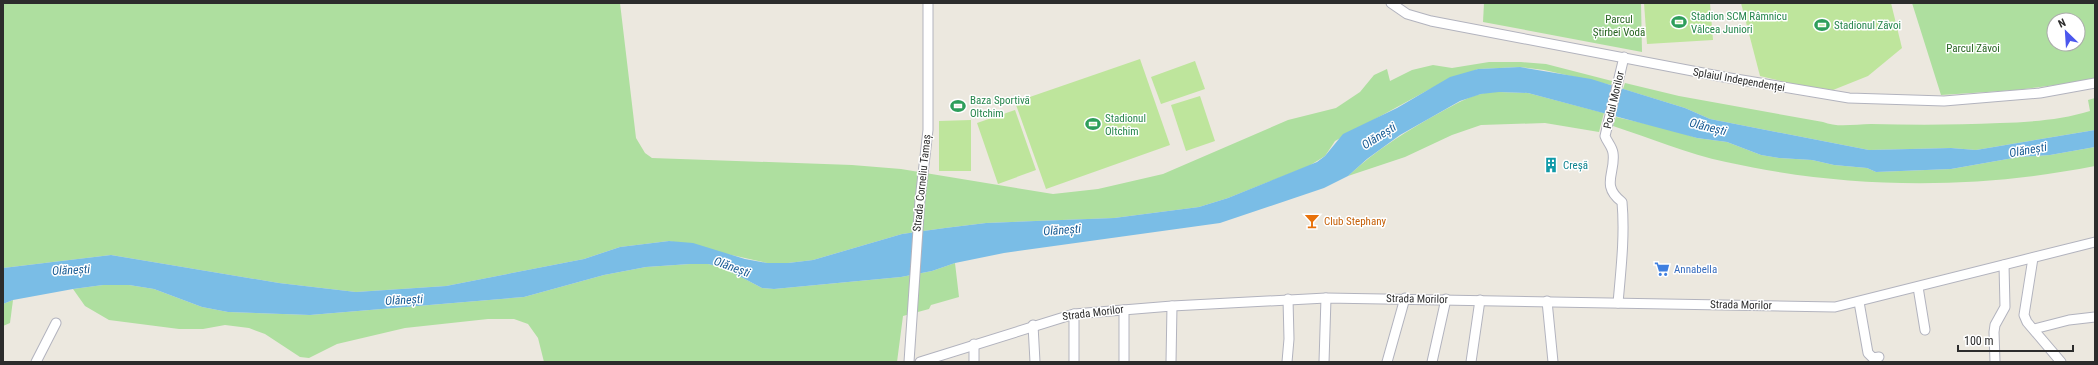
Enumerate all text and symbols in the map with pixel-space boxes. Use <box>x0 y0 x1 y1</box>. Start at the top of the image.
place label: Stadion SCM Râmnicu Vâlcea Juniori <box>1691 10 1787 36</box>
north arrow <box>2046 12 2086 52</box>
park label: Parcul Știrbei Vodă <box>1593 13 1645 39</box>
sports icon: Stadion SCM Râmnicu Vâlcea Juniori <box>1670 13 1688 31</box>
sports icon: Stadionul Zăvoi <box>1813 16 1831 34</box>
text: N <box>2056 16 2068 31</box>
place label: Stadionul Zăvoi <box>1834 19 1901 32</box>
park label: Parcul Zăvoi <box>1946 42 2000 55</box>
street label: Splaiul Independenței <box>1692 65 1786 95</box>
street label: Podul Morilor <box>1601 69 1627 130</box>
place label: Baza Sportivă Oltchim <box>970 94 1030 120</box>
sports icon: Baza Sportivă Oltchim <box>949 97 967 115</box>
place label: Stadionul Oltchim <box>1105 112 1146 138</box>
sports icon: Stadionul Oltchim <box>1084 115 1102 133</box>
water label: Olănești <box>1688 116 1728 139</box>
water label: Olănești <box>1359 120 1400 153</box>
street label: Strada Corneliu Tamaș <box>910 134 934 232</box>
water label: Olănești <box>2008 140 2048 161</box>
building icon: Creșă <box>1542 156 1560 174</box>
place label: Creșă <box>1563 159 1588 172</box>
bar icon: Club Stephany <box>1303 212 1321 230</box>
place label: Club Stephany <box>1324 215 1386 228</box>
water label: Olănești <box>1043 222 1082 239</box>
water label: Olănești <box>712 254 752 281</box>
supermarket icon: Annabella <box>1653 260 1671 278</box>
water label: Olănești <box>52 262 91 279</box>
place label: Annabella <box>1674 263 1717 276</box>
water label: Olănești <box>385 292 424 309</box>
street label: Strada Morilor <box>1386 292 1449 306</box>
street label: Strada Morilor <box>1710 298 1773 312</box>
street label: Strada Morilor <box>1062 303 1125 323</box>
scale bar <box>1958 327 2073 353</box>
text: 100 m <box>1964 334 1994 348</box>

